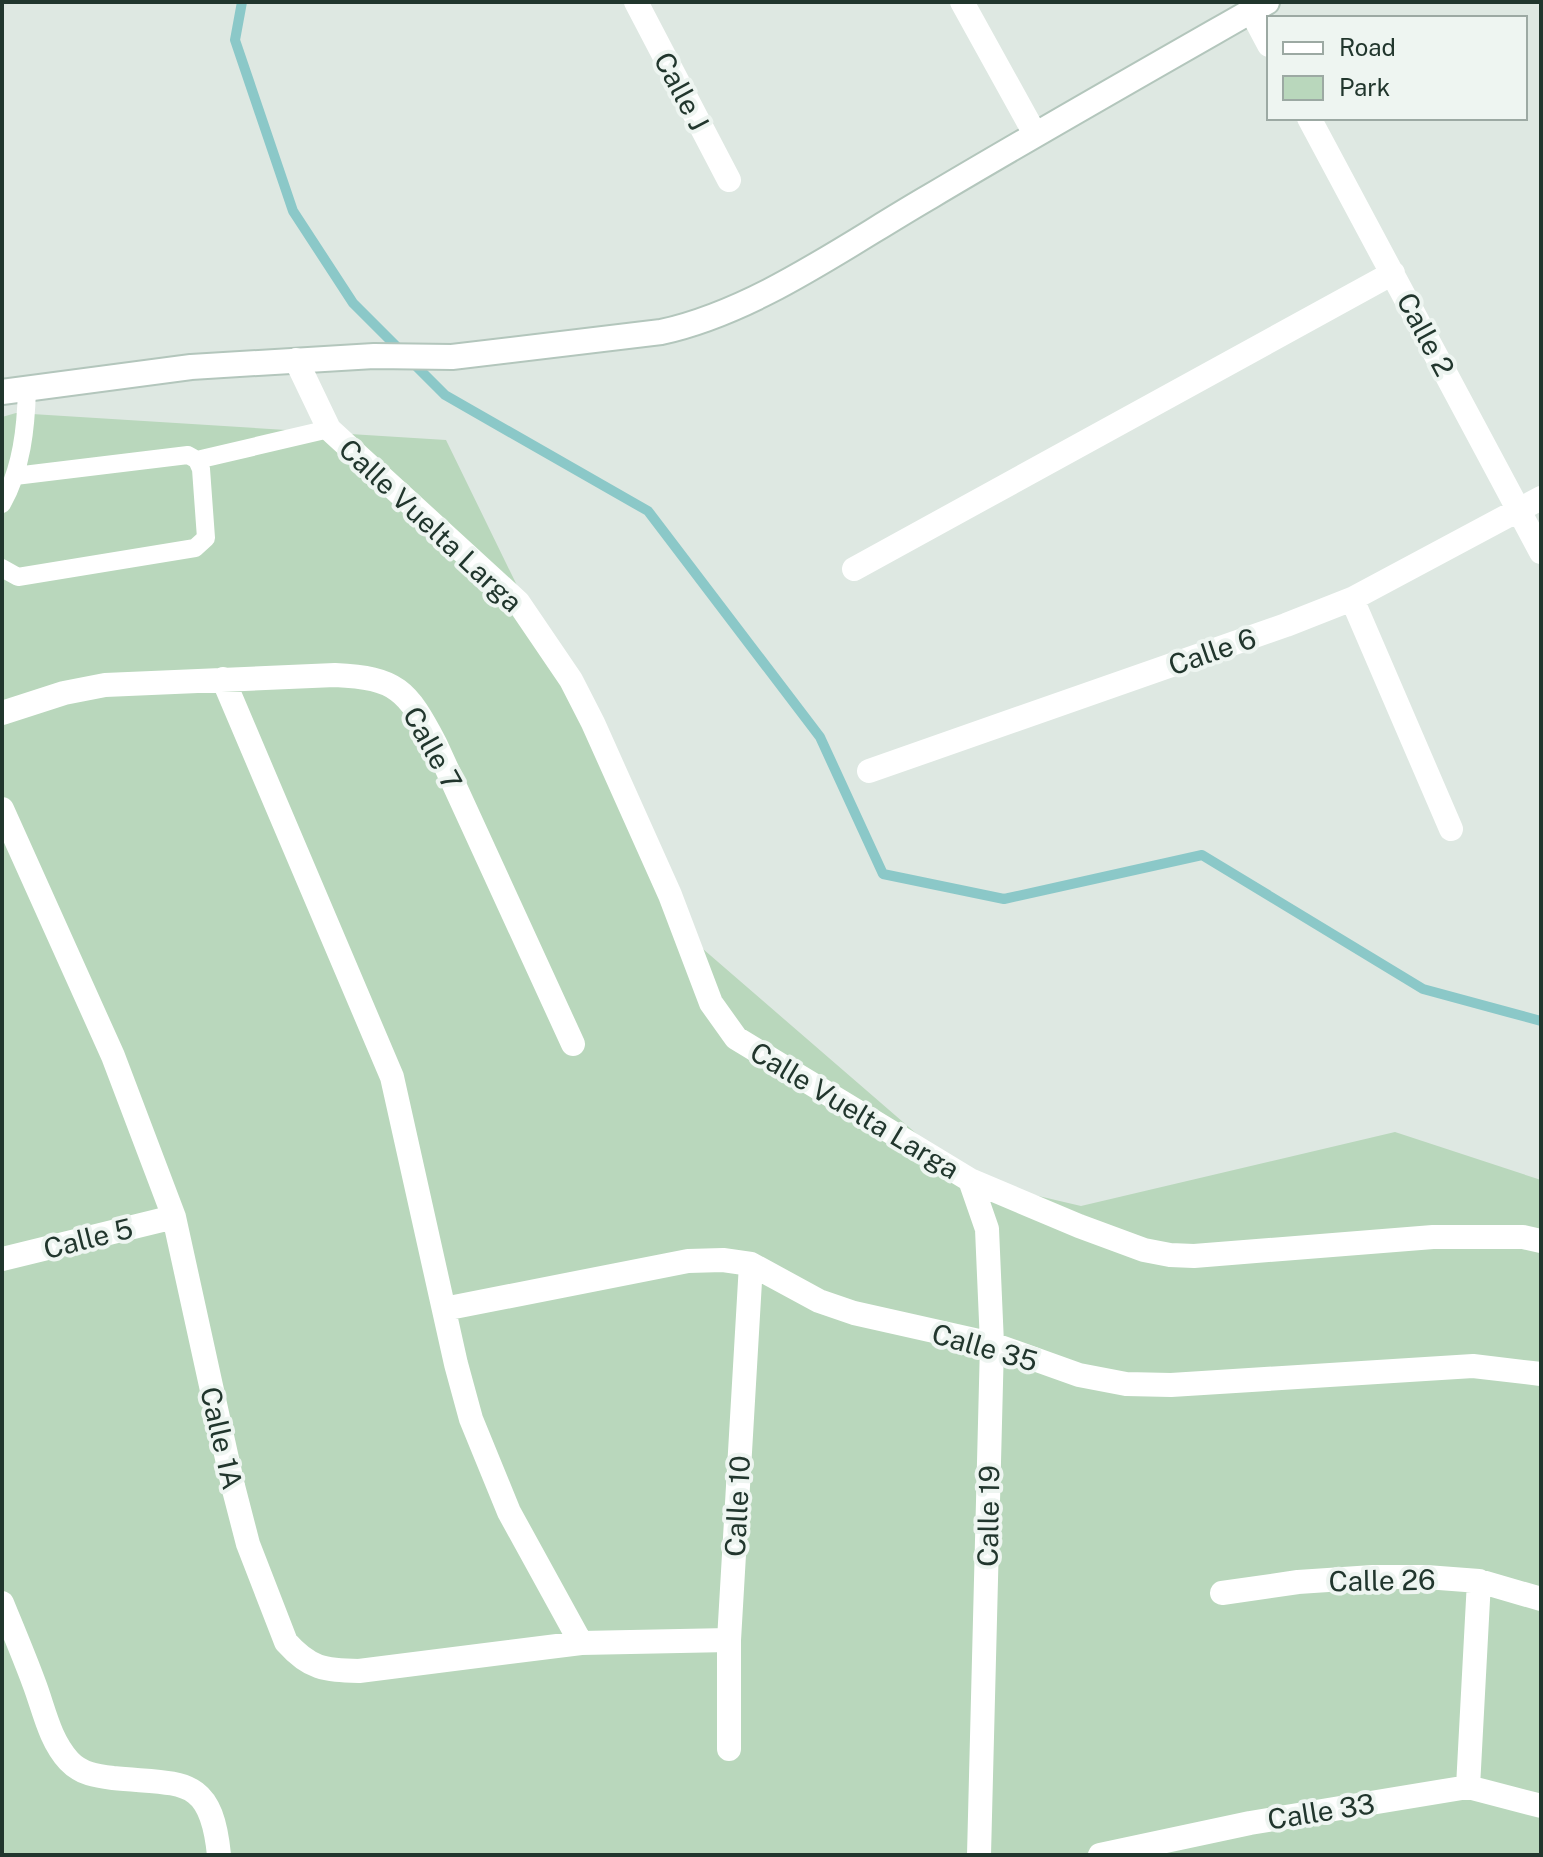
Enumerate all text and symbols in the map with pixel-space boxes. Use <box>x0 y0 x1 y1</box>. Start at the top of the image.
legend <box>1267 16 1527 120</box>
text: Road <box>1339 33 1396 61</box>
street label: Calle J <box>648 46 716 136</box>
text: Park <box>1339 73 1390 101</box>
street label: Calle 2 <box>1390 287 1462 381</box>
street label: Calle Vuelta Larga <box>333 432 529 618</box>
street label: Calle 6 <box>1164 621 1260 681</box>
street label: Calle 7 <box>397 701 469 795</box>
street label: Calle Vuelta Larga <box>745 1035 965 1185</box>
street label: Calle 5 <box>40 1211 136 1265</box>
street label: Calle 35 <box>928 1316 1042 1378</box>
street label: Calle 1A <box>194 1384 250 1492</box>
street label: Calle 10 <box>718 1454 756 1558</box>
street label: Calle 19 <box>971 1465 1005 1567</box>
street label: Calle 26 <box>1328 1563 1436 1597</box>
street label: Calle 33 <box>1265 1786 1377 1836</box>

